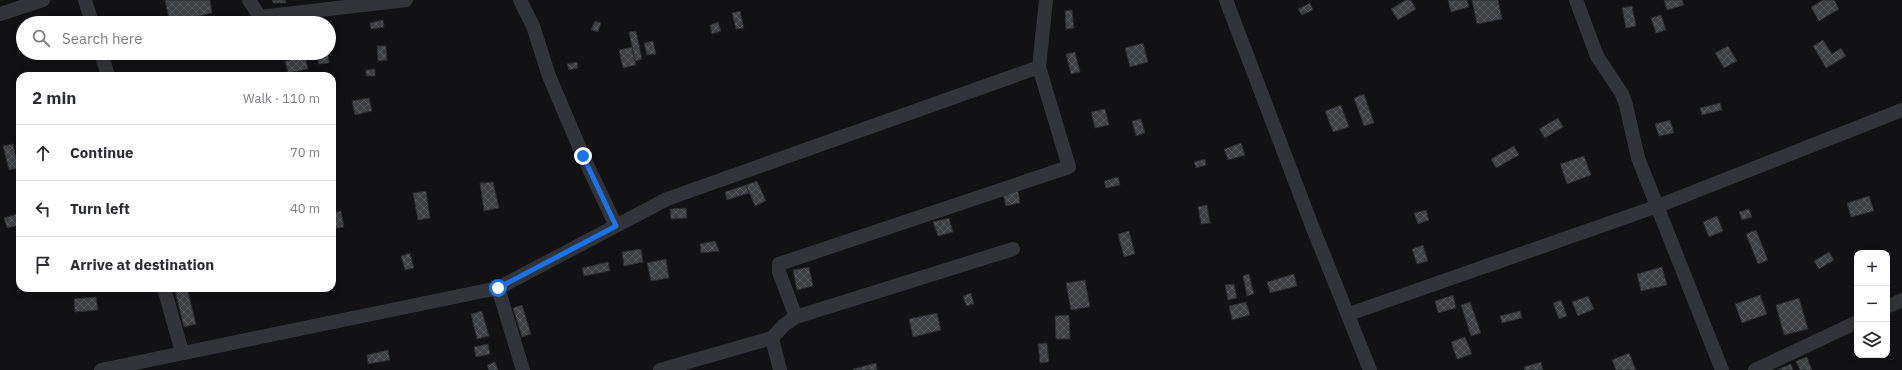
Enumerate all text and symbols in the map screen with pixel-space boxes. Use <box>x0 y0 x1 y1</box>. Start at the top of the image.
search box <box>16 16 336 60</box>
icon: search <box>30 27 52 49</box>
text: Search here <box>62 29 142 48</box>
text: 2 min <box>32 87 76 109</box>
text: Walk · 110 m <box>243 90 320 107</box>
icon: ahead <box>32 142 54 164</box>
text: Continue <box>70 143 134 162</box>
text: 70 m <box>290 144 320 161</box>
route end <box>574 147 592 165</box>
icon: left <box>32 198 54 220</box>
text: Turn left <box>70 199 130 218</box>
text: 40 m <box>290 200 320 217</box>
map controls <box>1854 250 1890 358</box>
button: + <box>1854 250 1890 286</box>
icon: arrive <box>32 254 54 276</box>
text: Arrive at destination <box>70 255 214 274</box>
route start <box>489 279 507 297</box>
button: − <box>1854 286 1890 322</box>
button: layers <box>1854 322 1890 358</box>

